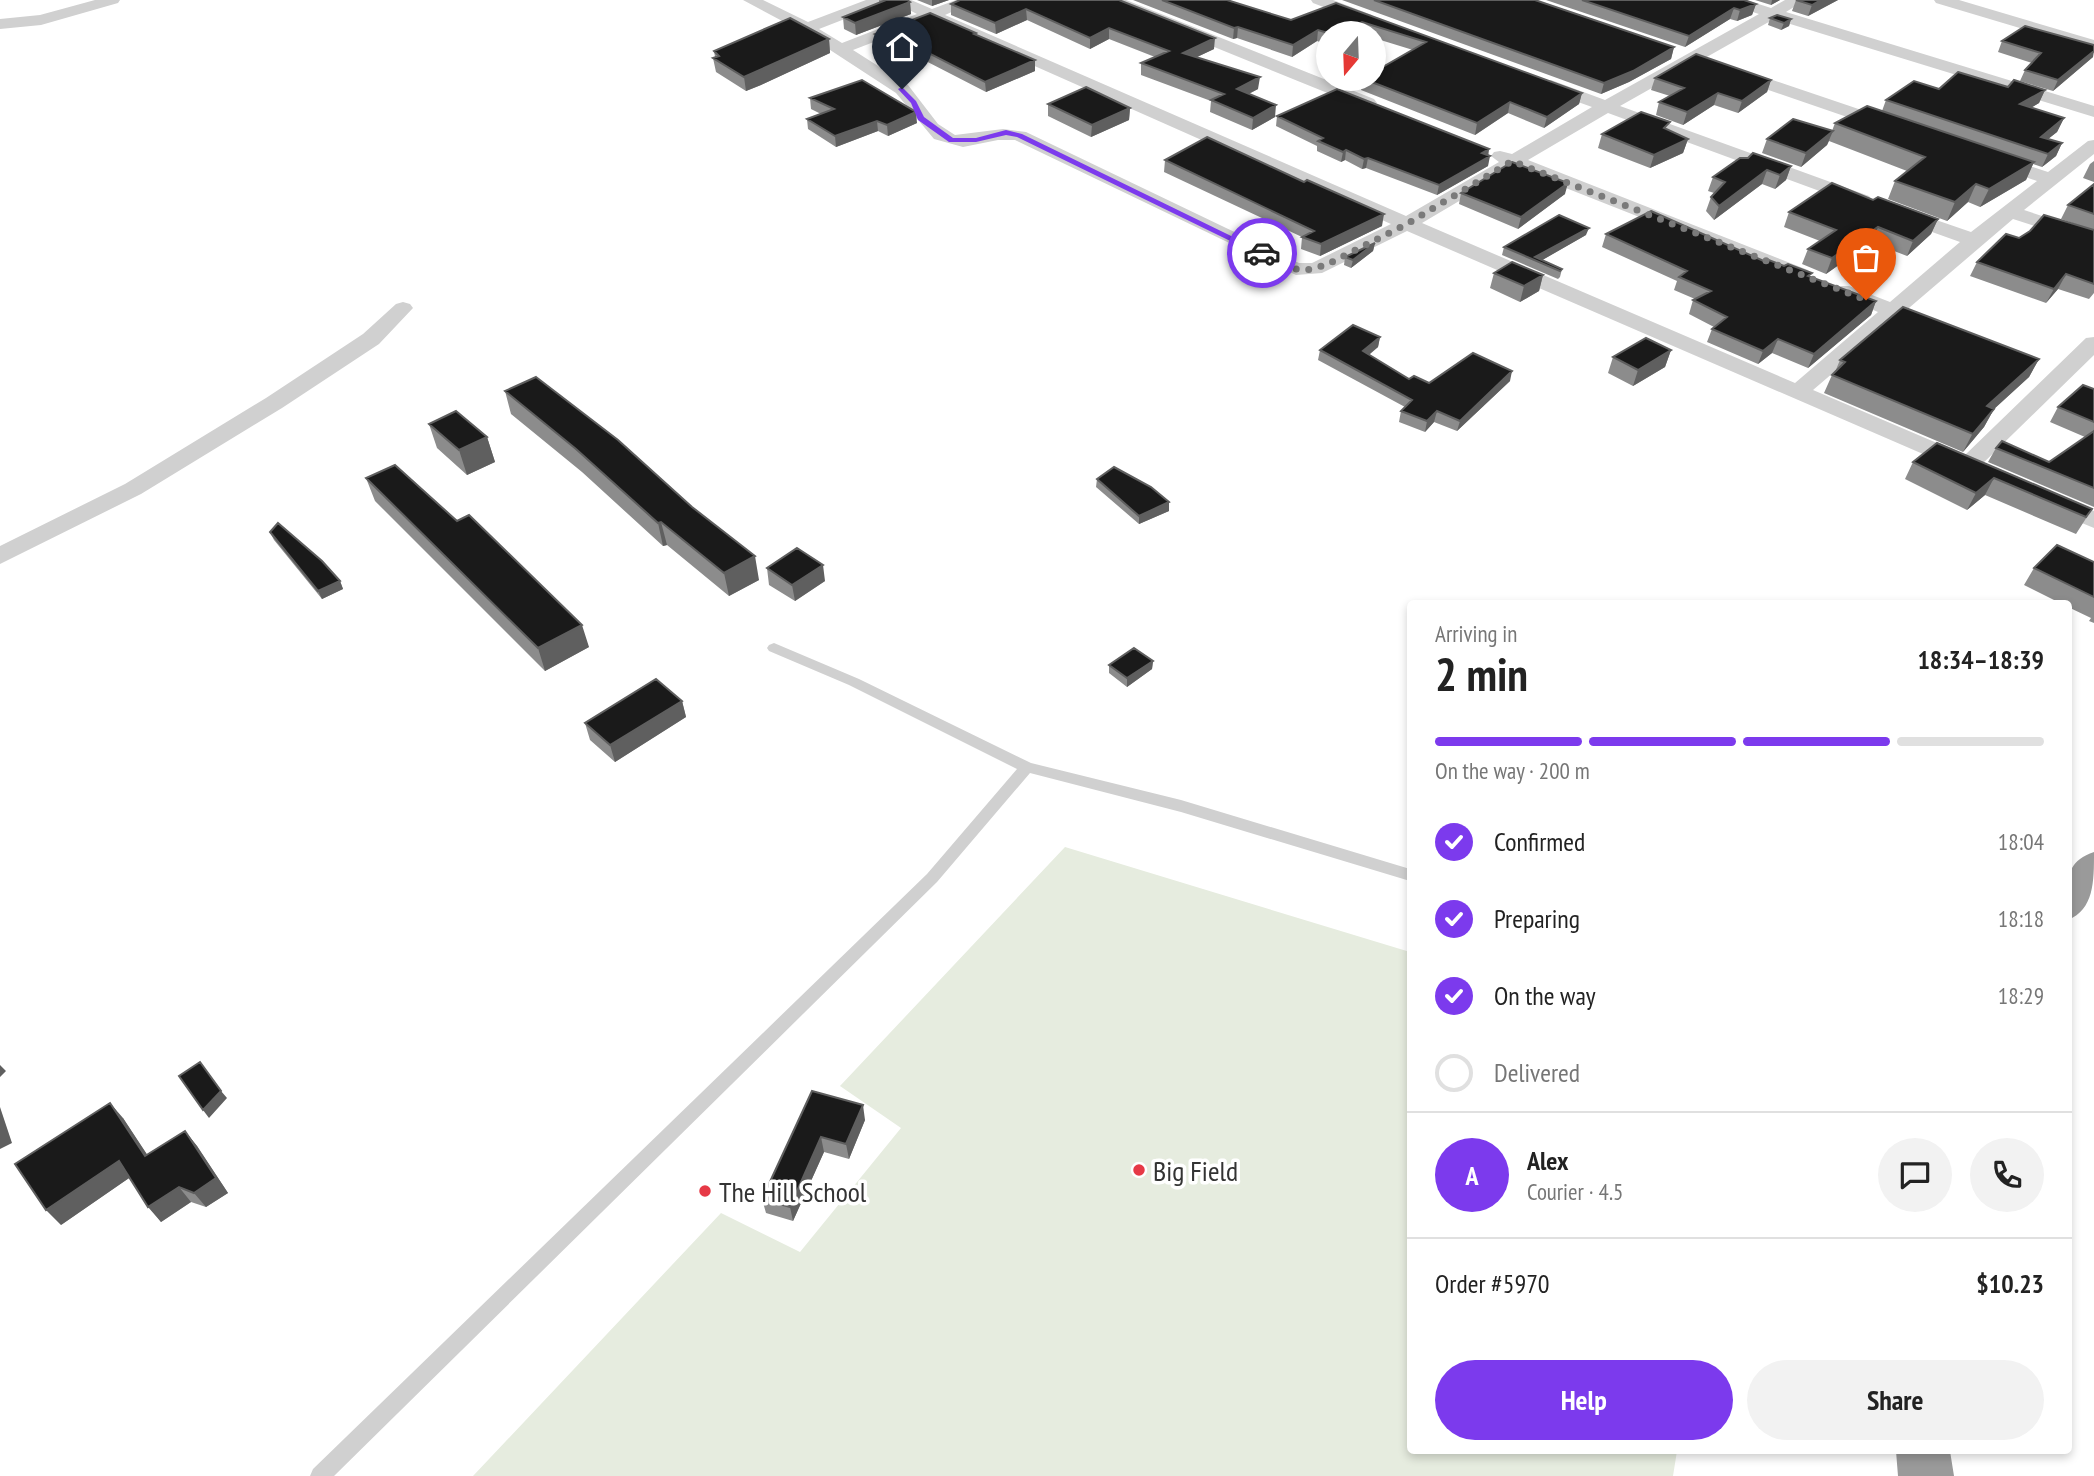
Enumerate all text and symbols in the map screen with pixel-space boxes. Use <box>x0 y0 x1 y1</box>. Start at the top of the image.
pin <box>872 17 932 89</box>
north arrow <box>1316 21 1386 91</box>
map controls <box>1316 21 1386 91</box>
icon: home <box>883 28 921 66</box>
courier <box>1227 218 1297 288</box>
pin <box>1836 228 1896 300</box>
icon: car <box>1243 234 1281 272</box>
icon: bag <box>1847 239 1885 277</box>
text: Arriving in <box>1435 619 1517 648</box>
text: 18:34–18:39 <box>1917 643 2044 676</box>
text: 2 min <box>1435 644 1528 704</box>
text: On the way · 200 m <box>1435 756 1590 785</box>
icon: check <box>1435 823 1473 861</box>
text: Confirmed <box>1494 825 1585 858</box>
text: 18:04 <box>1998 827 2044 856</box>
icon: check <box>1435 900 1473 938</box>
text: Preparing <box>1494 902 1580 935</box>
text: 18:18 <box>1998 904 2044 933</box>
icon: check <box>1435 977 1473 1015</box>
text: On the way <box>1494 979 1596 1012</box>
text: 18:29 <box>1998 981 2044 1010</box>
text: Delivered <box>1494 1056 1580 1089</box>
button: chat <box>1878 1138 1952 1212</box>
button: phone <box>1970 1138 2044 1212</box>
text: Alex <box>1527 1144 1568 1177</box>
place label: Big Field <box>1153 1152 1238 1189</box>
text: A <box>1465 1159 1479 1192</box>
marker: Big Field <box>1131 1162 1147 1178</box>
place label: The Hill School <box>719 1173 867 1210</box>
text: Courier · 4.5 <box>1527 1177 1623 1206</box>
marker: The Hill School <box>697 1183 713 1199</box>
text: Order #5970 <box>1435 1267 1550 1300</box>
text: $10.23 <box>1976 1267 2044 1300</box>
button: Help <box>1435 1360 1733 1440</box>
button: Share <box>1747 1360 2044 1440</box>

